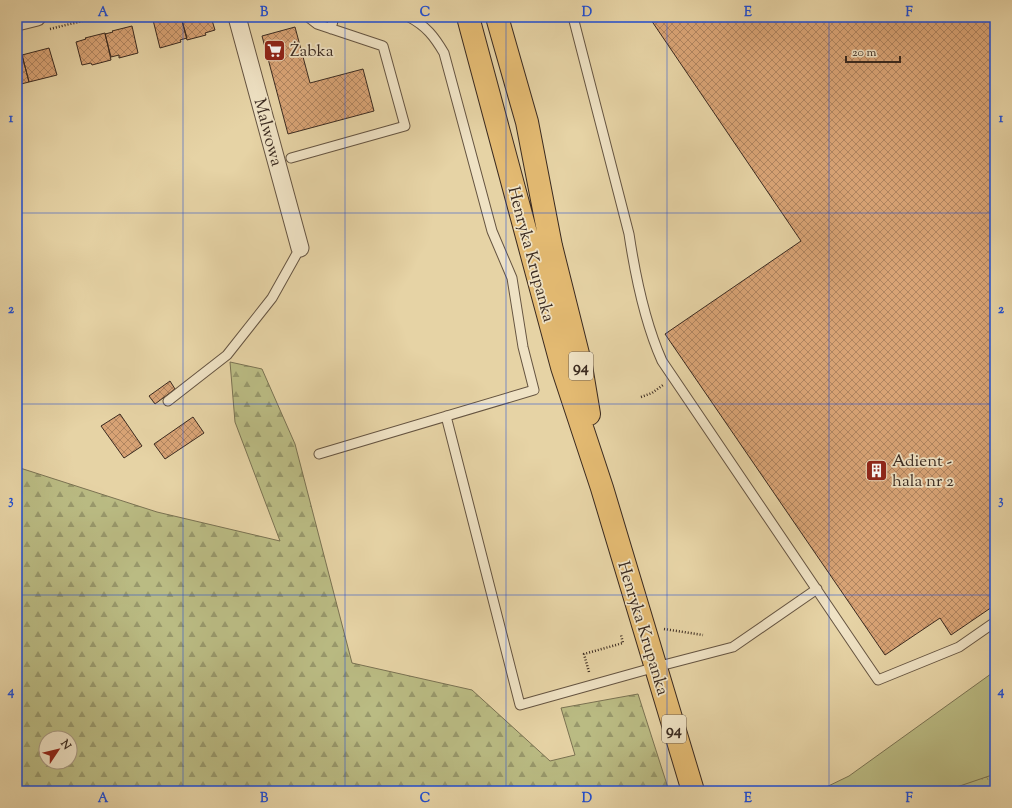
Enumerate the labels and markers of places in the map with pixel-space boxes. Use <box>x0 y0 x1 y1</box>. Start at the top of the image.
supermarket icon: Żabka <box>261 37 287 63</box>
place label: Żabka <box>290 40 334 64</box>
place label: Adient - hala nr 2 <box>892 450 954 494</box>
building icon: Adient - hala nr 2 <box>864 457 890 483</box>

